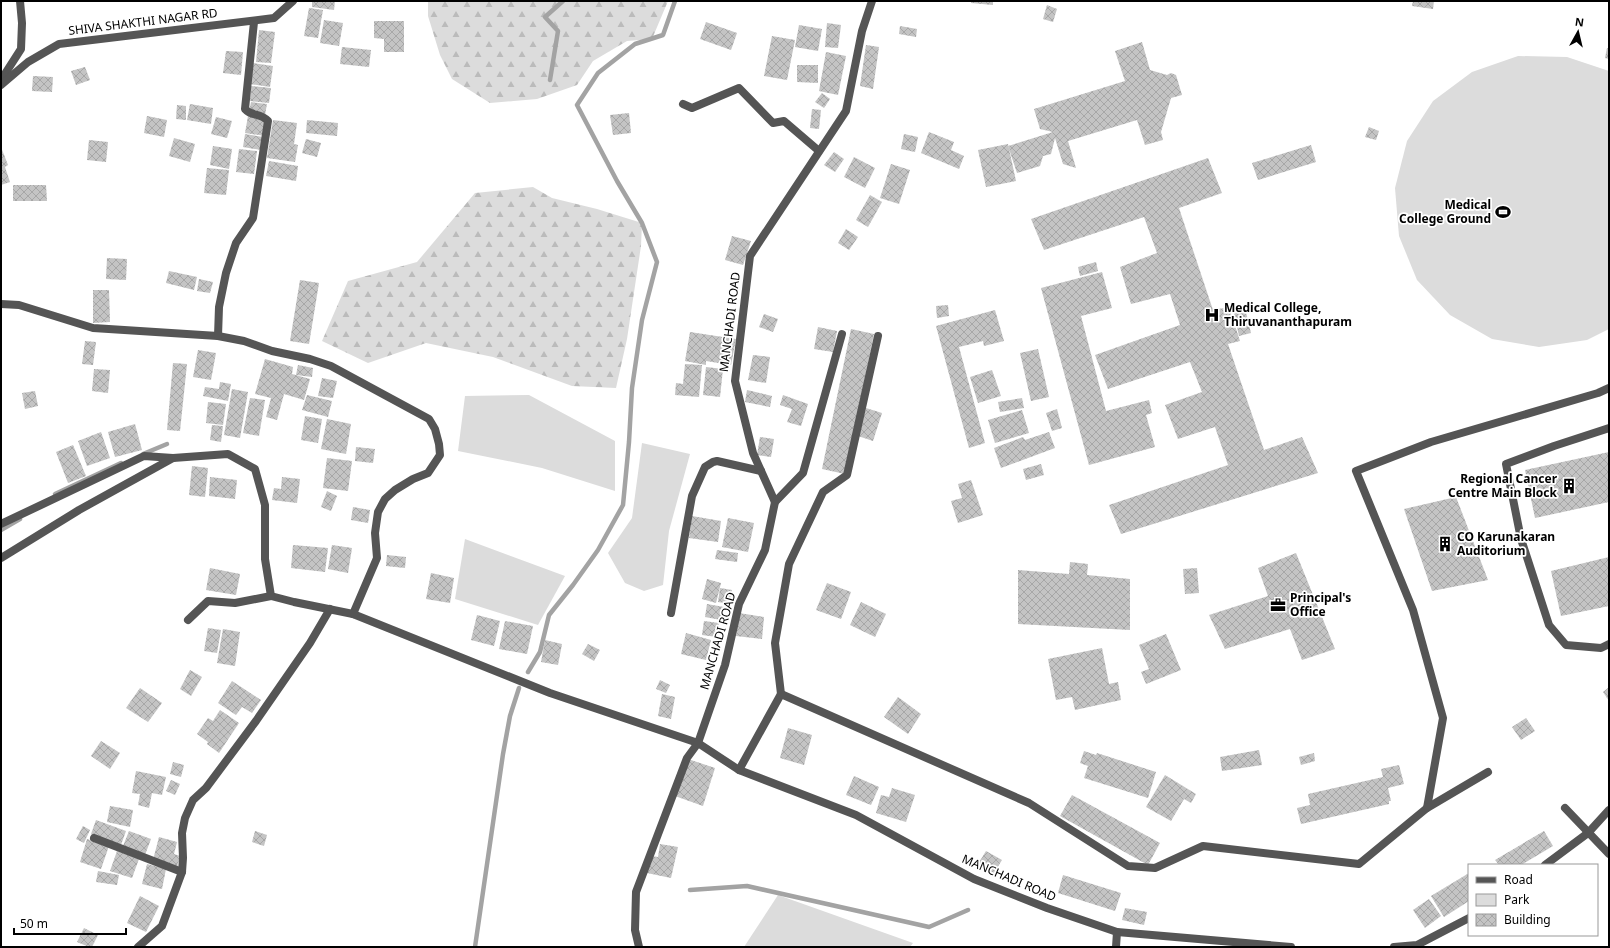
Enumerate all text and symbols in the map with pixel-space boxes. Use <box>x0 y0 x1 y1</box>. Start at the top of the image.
street label: SHIVA SHAKTHI NAGAR RD <box>67 4 219 39</box>
north arrow <box>1558 12 1598 52</box>
text: N <box>1574 14 1585 30</box>
place label: Medical College Ground <box>1399 196 1491 227</box>
sports icon: Medical College Ground <box>1494 203 1512 221</box>
street label: MANCHADI ROAD <box>715 271 744 373</box>
place label: Medical College, Thiruvananthapuram <box>1224 299 1352 330</box>
hospital icon: Medical College, Thiruvananthapuram <box>1203 306 1221 324</box>
place label: Regional Cancer Centre Main Block <box>1448 470 1558 501</box>
building icon: Regional Cancer Centre Main Block <box>1560 477 1578 495</box>
place label: CO Karunakaran Auditorium <box>1457 528 1555 559</box>
building icon: CO Karunakaran Auditorium <box>1436 535 1454 553</box>
place label: Principal's Office <box>1290 589 1351 620</box>
street label: MANCHADI ROAD <box>695 590 740 692</box>
office icon: Principal's Office <box>1269 596 1287 614</box>
street label: MANCHADI ROAD <box>959 850 1059 905</box>
legend <box>1468 864 1598 936</box>
text: Road <box>1504 871 1533 888</box>
text: Park <box>1504 891 1530 908</box>
scale bar <box>14 910 126 936</box>
text: Building <box>1504 911 1551 928</box>
text: 50 m <box>20 915 48 932</box>

